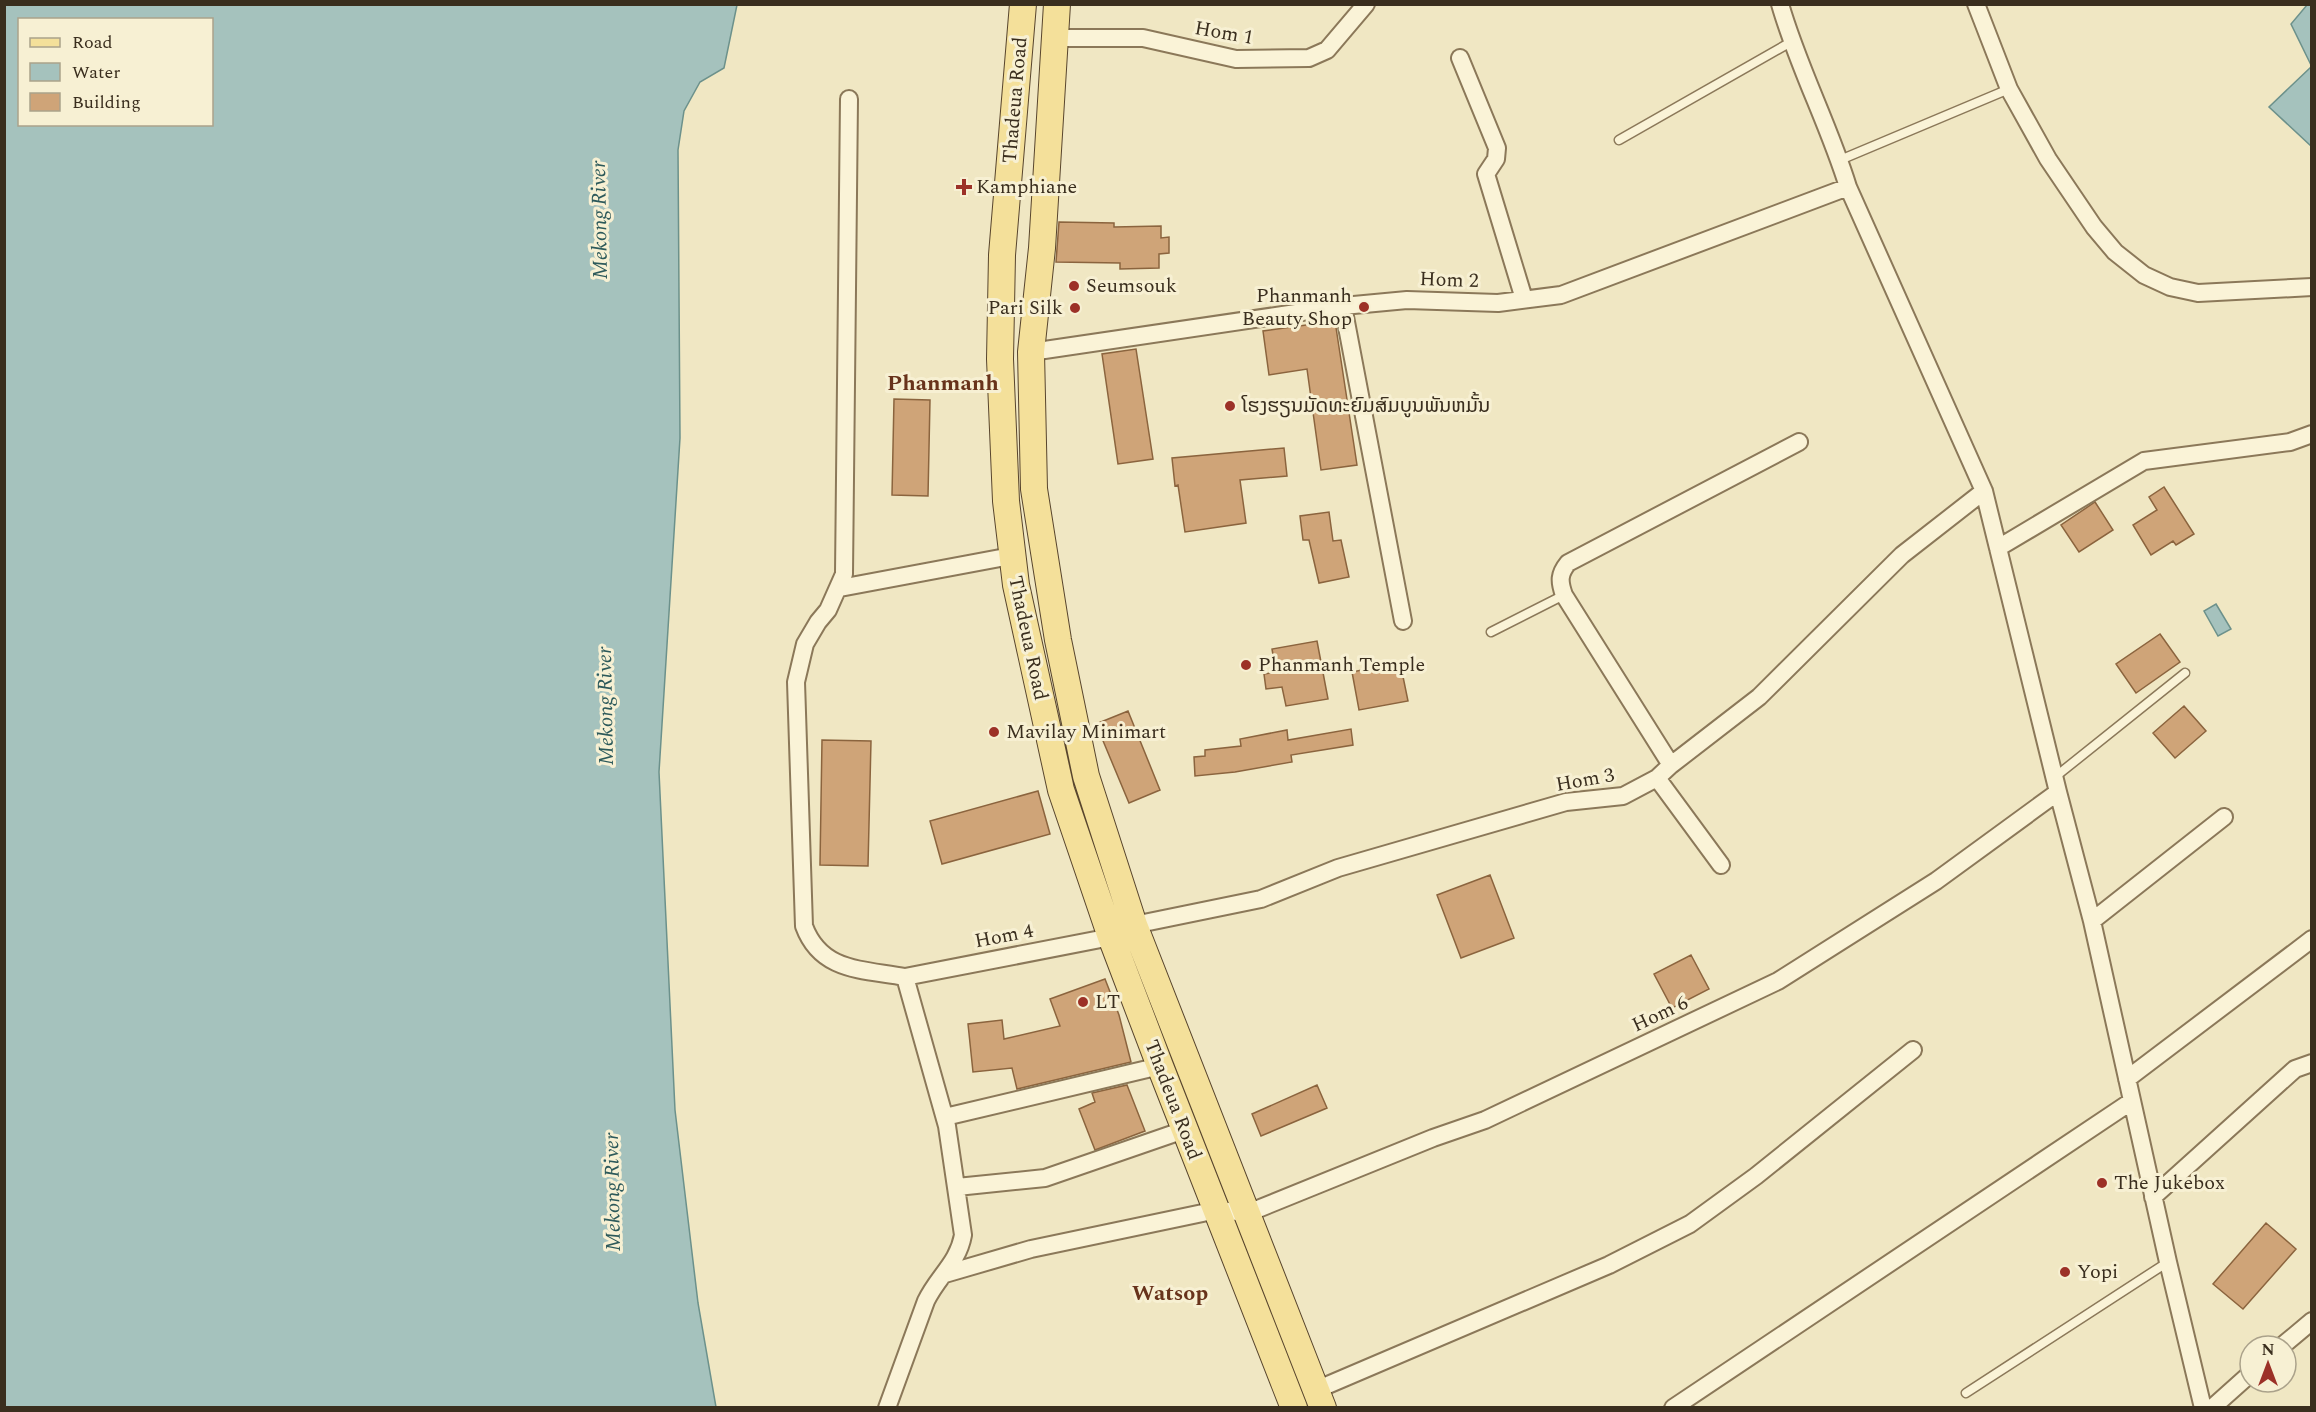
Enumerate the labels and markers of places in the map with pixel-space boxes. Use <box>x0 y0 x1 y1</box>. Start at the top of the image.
place label: Kamphiane <box>976 172 1077 202</box>
marker: Kamphiane <box>957 180 971 194</box>
place label: Seumsouk <box>1086 271 1177 301</box>
marker: Seumsouk <box>1067 279 1081 293</box>
place label: Phanmanh Beauty Shop <box>1242 281 1352 334</box>
place label: Pari Silk <box>988 293 1063 323</box>
marker: Phanmanh Beauty Shop <box>1357 300 1371 314</box>
marker: Pari Silk <box>1068 301 1082 315</box>
place label: ໂຮງຮຽນມັດທະຍົມສົມບູນພັນຫມັ້ນ <box>1241 391 1490 421</box>
marker: ໂຮງຮຽນມັດທະຍົມສົມບູນພັນຫມັ້ນ <box>1223 399 1237 413</box>
place label: Phanmanh Temple <box>1258 650 1425 680</box>
marker: Phanmanh Temple <box>1239 658 1253 672</box>
place label: Mavilay Minimart <box>1006 717 1166 747</box>
marker: Mavilay Minimart <box>987 725 1001 739</box>
place label: LT <box>1095 987 1120 1017</box>
marker: LT <box>1076 995 1090 1009</box>
place label: The Jukebox <box>2114 1168 2225 1198</box>
marker: The Jukebox <box>2095 1176 2109 1190</box>
place label: Yopi <box>2077 1257 2118 1287</box>
marker: Yopi <box>2058 1265 2072 1279</box>

